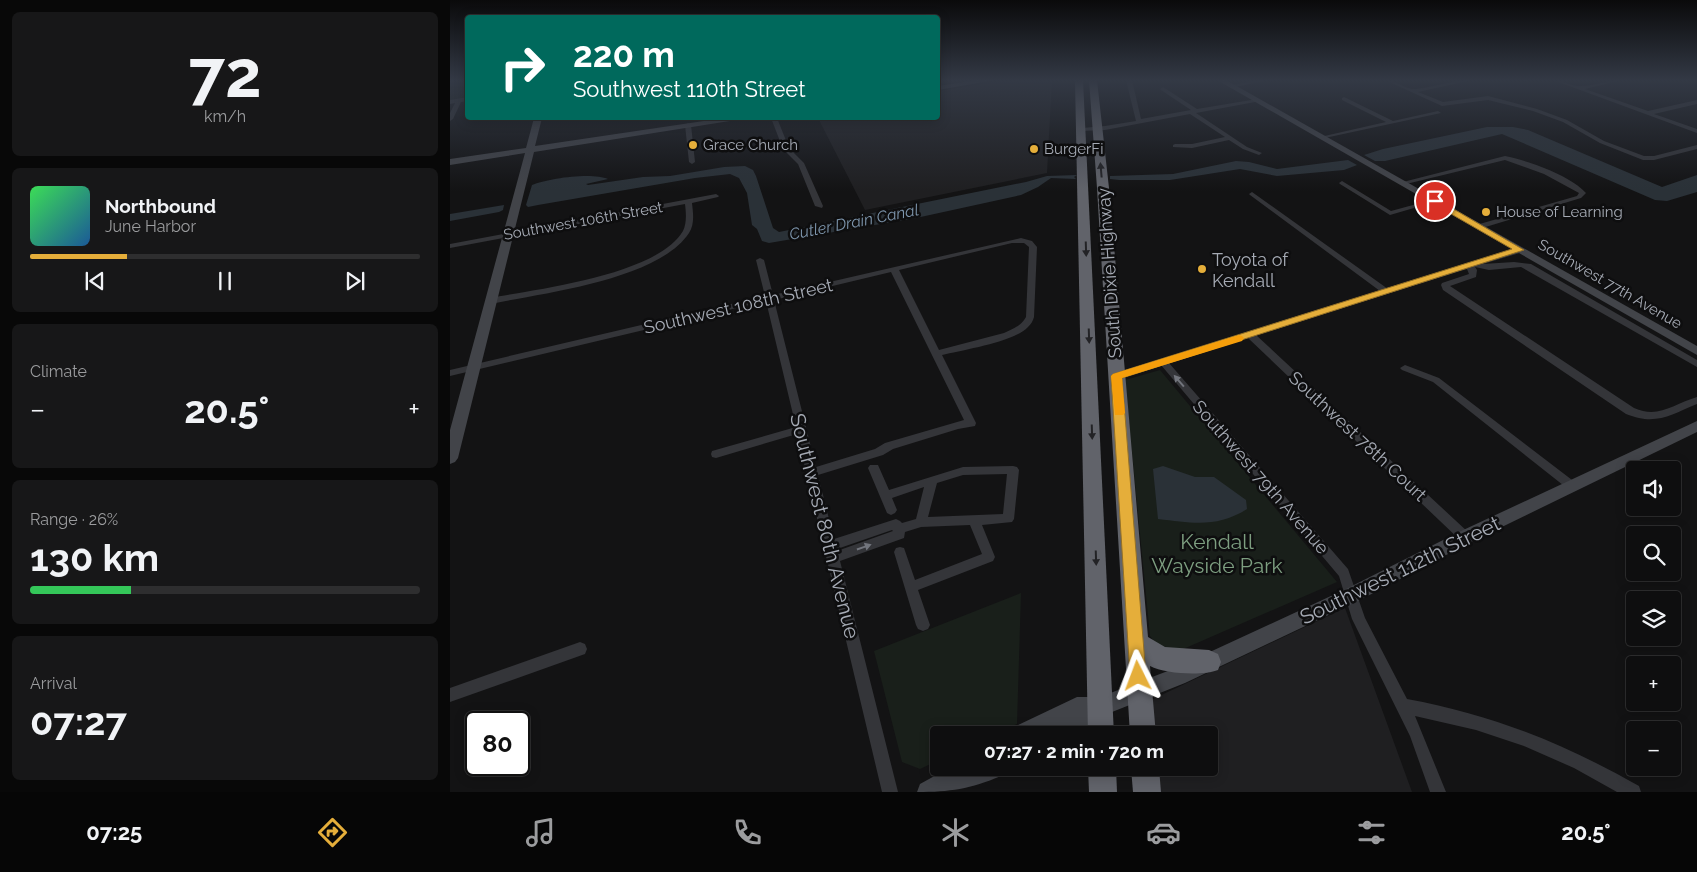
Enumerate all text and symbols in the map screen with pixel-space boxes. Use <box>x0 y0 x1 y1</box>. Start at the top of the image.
text: 220 m <box>573 34 675 75</box>
icon: right <box>490 35 555 100</box>
text: 72 <box>188 36 262 112</box>
text: Southwest 110th Street <box>573 76 806 102</box>
text: km/h <box>204 107 246 126</box>
place label: Grace Church <box>703 136 798 154</box>
marker: Grace Church <box>687 139 699 151</box>
place label: BurgerFi <box>1044 140 1103 158</box>
marker: BurgerFi <box>1028 143 1040 155</box>
one-way arrow <box>1097 162 1105 178</box>
pin <box>1414 180 1456 222</box>
street label: South Dixie Highway <box>1093 187 1125 359</box>
icon: arrive <box>1421 187 1449 215</box>
text: Northbound <box>105 195 216 217</box>
street label: Southwest 106th Street <box>502 198 664 244</box>
water label: Cutler Drain Canal <box>788 200 920 244</box>
place label: House of Learning <box>1496 203 1623 221</box>
marker: House of Learning <box>1480 206 1492 218</box>
text: June Harbor <box>105 217 196 236</box>
street label: Southwest 77th Avenue <box>1535 235 1685 333</box>
one-way arrow <box>1083 242 1091 258</box>
place label: Toyota of Kendall <box>1212 249 1289 291</box>
marker: Toyota of Kendall <box>1196 263 1208 275</box>
icon: previous <box>81 267 109 295</box>
icon: pause <box>211 267 239 295</box>
icon: next <box>341 267 369 295</box>
street label: Southwest 108th Street <box>641 274 835 338</box>
one-way arrow <box>1085 329 1093 345</box>
text: Climate <box>30 362 87 381</box>
street label: Southwest 78th Court <box>1285 367 1431 505</box>
one-way arrow <box>1174 375 1185 388</box>
text: 20.5° <box>184 387 269 432</box>
text: − <box>30 393 45 426</box>
text: + <box>408 393 420 426</box>
street label: Southwest 79th Avenue <box>1189 396 1334 558</box>
street label: Southwest 80th Avenue <box>785 411 865 641</box>
one-way arrow <box>1088 425 1096 441</box>
map controls <box>1626 461 1681 776</box>
button: sound <box>1626 461 1681 516</box>
text: Range · 26% <box>30 510 118 529</box>
street label: Southwest 112th Street <box>1296 511 1504 629</box>
button: search <box>1626 526 1681 581</box>
park label: Kendall Wayside Park <box>1151 529 1283 578</box>
text: 130 km <box>30 535 159 580</box>
one-way arrow <box>857 543 872 550</box>
one-way arrow <box>1092 550 1100 566</box>
button: layers <box>1626 591 1681 646</box>
position arrow <box>1111 649 1163 701</box>
button: + <box>1626 656 1681 711</box>
text: Arrival <box>30 674 77 693</box>
text: 07:27 <box>30 699 127 744</box>
speed limit sign: 80 <box>465 711 530 776</box>
button: − <box>1626 721 1681 776</box>
text: 07:27 · 2 min · 720 m <box>984 740 1164 762</box>
icon: directions <box>315 815 350 850</box>
icon: music <box>523 815 558 850</box>
icon: phone <box>730 815 765 850</box>
icon: climate <box>938 815 973 850</box>
icon: car <box>1146 815 1181 850</box>
icon: filters <box>1354 815 1389 850</box>
text: 07:25 <box>86 819 142 845</box>
text: 20.5° <box>1561 819 1611 845</box>

